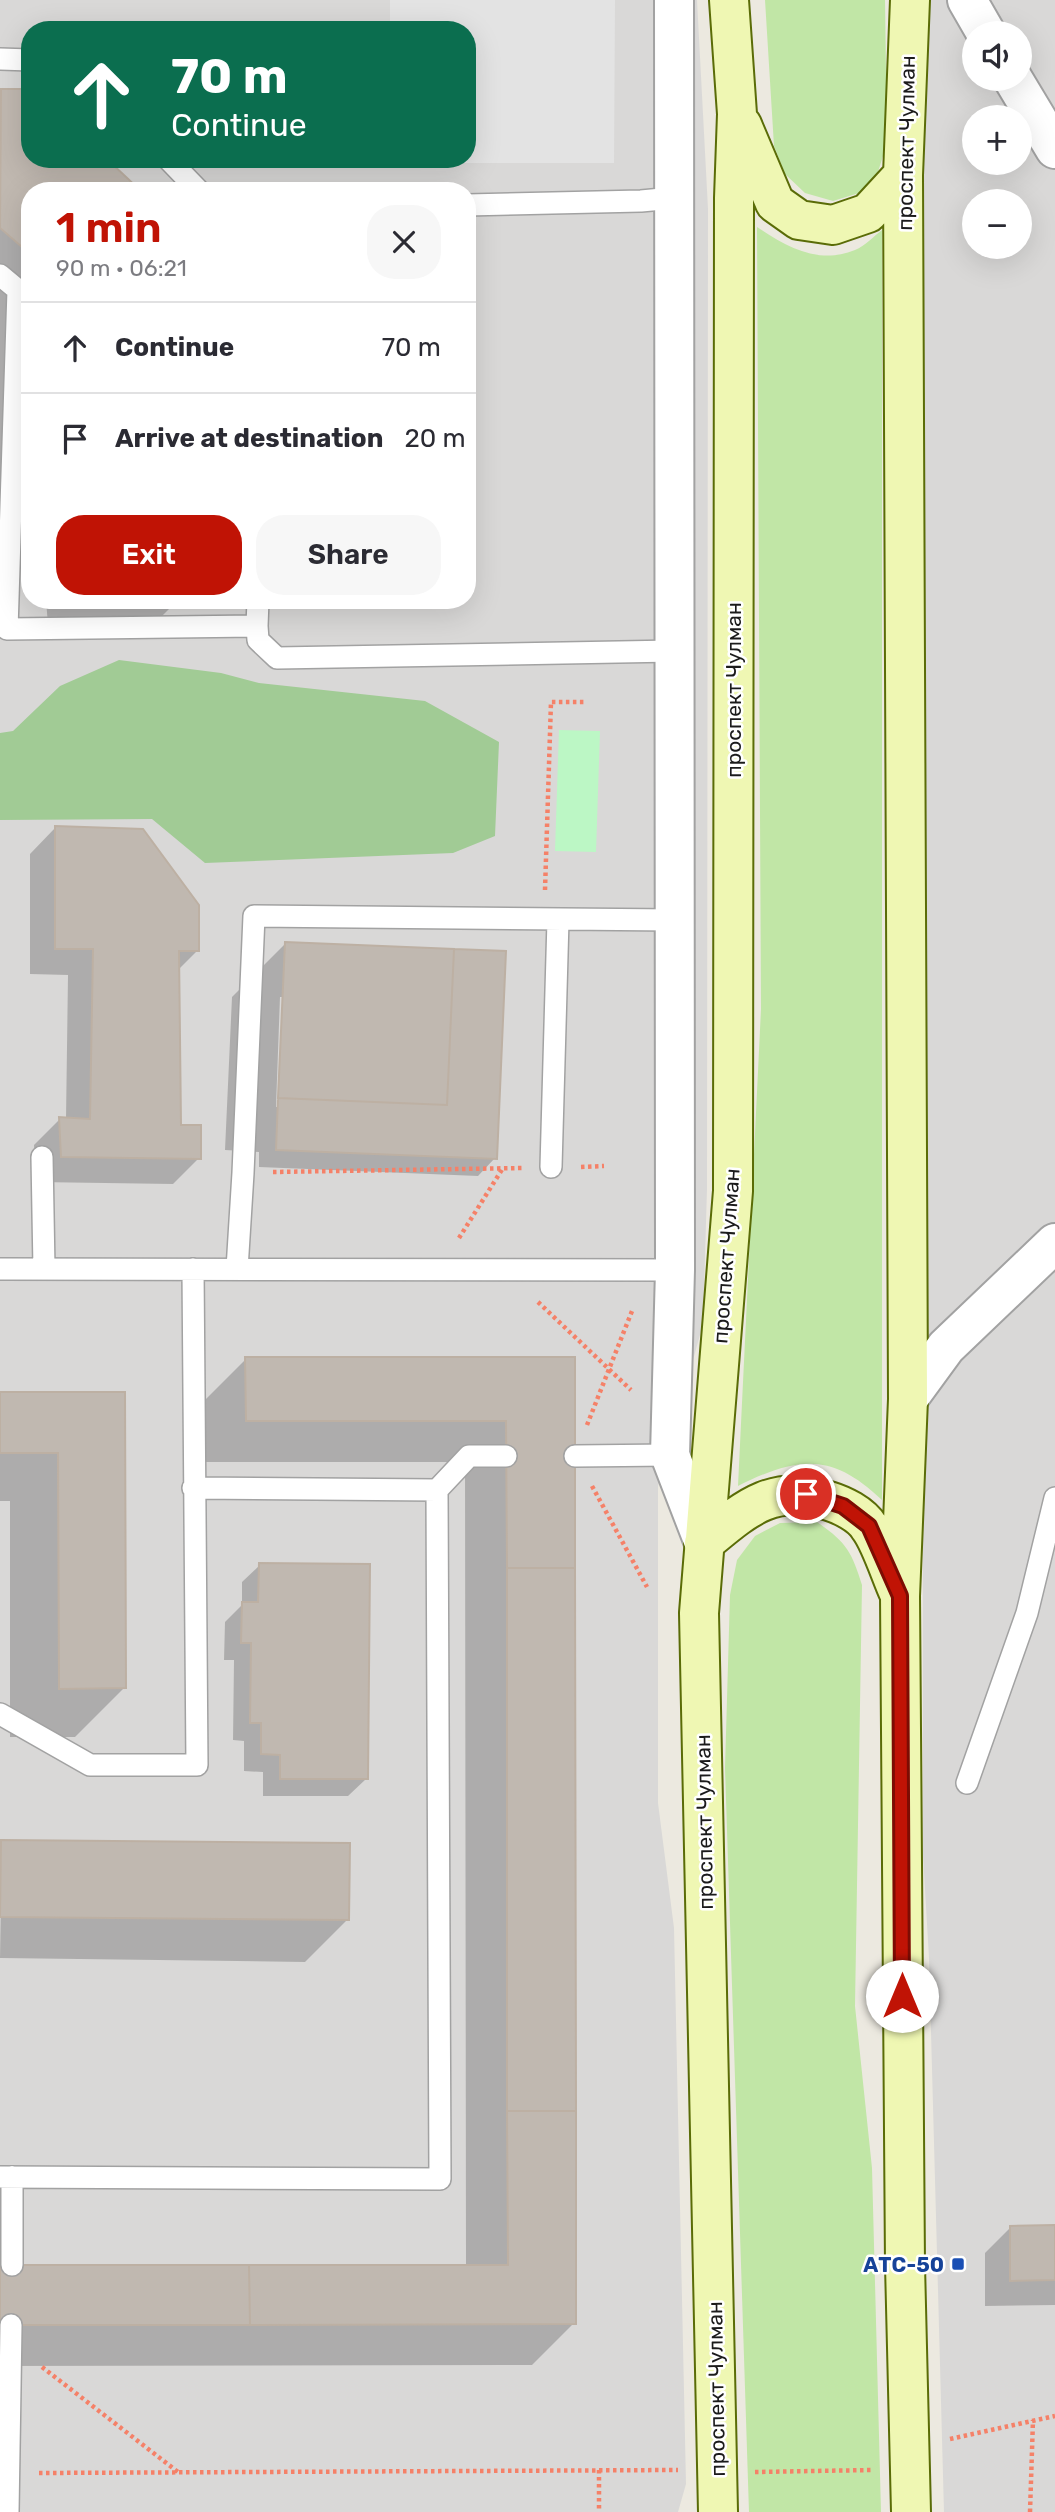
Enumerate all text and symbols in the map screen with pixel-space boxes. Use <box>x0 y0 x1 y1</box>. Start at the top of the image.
map controls <box>962 21 1032 259</box>
button: sound <box>962 21 1032 91</box>
text: 70 m <box>171 47 288 105</box>
icon: ahead <box>56 49 147 140</box>
street label: проспект Чулман <box>892 55 920 231</box>
button: + <box>962 105 1032 175</box>
text: Continue <box>171 106 307 144</box>
button: − <box>962 189 1032 259</box>
text: 1 min <box>56 203 162 253</box>
button: close <box>367 205 441 279</box>
text: 90 m · 06:21 <box>56 254 187 282</box>
icon: ahead <box>56 329 94 367</box>
text: Continue <box>115 332 234 363</box>
text: 70 m <box>382 332 441 363</box>
icon: arrive <box>56 420 94 458</box>
text: Arrive at destination <box>115 423 383 454</box>
text: 20 m <box>404 423 466 454</box>
button: Exit <box>56 515 242 595</box>
button: Share <box>256 515 441 595</box>
street label: проспект Чулман <box>721 602 746 778</box>
street label: проспект Чулман <box>707 1168 745 1344</box>
pin <box>776 1464 836 1524</box>
icon: arrive <box>787 1475 825 1513</box>
street label: проспект Чулман <box>690 1734 718 1910</box>
position arrow <box>865 1959 939 2033</box>
place label: АТС-50 <box>863 2252 944 2277</box>
marker: АТС-50 <box>950 2256 966 2272</box>
street label: проспект Чулман <box>702 2301 730 2477</box>

